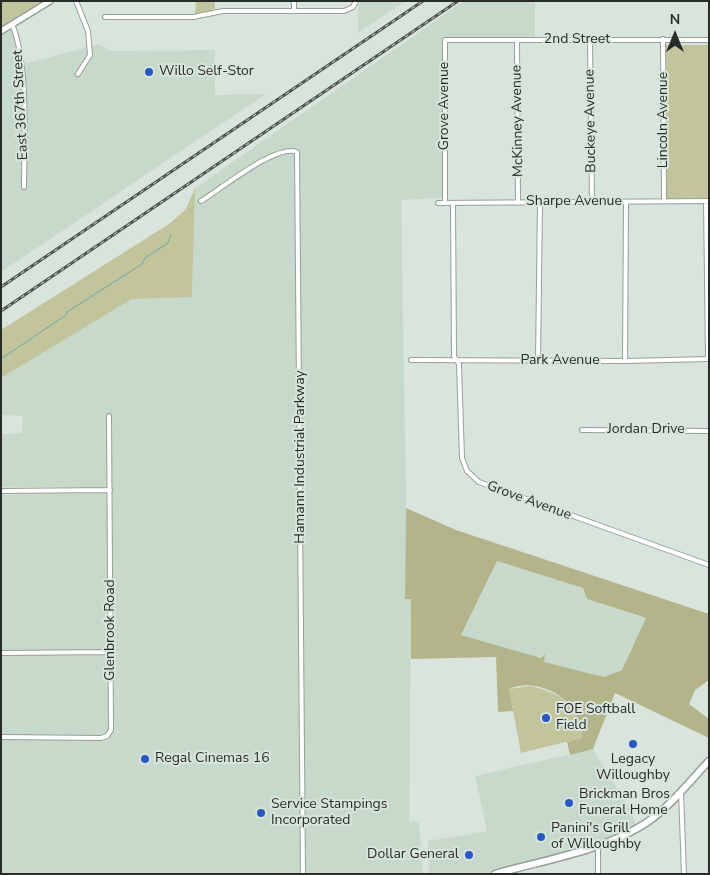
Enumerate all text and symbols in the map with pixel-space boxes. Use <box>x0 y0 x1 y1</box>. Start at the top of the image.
north arrow <box>650 10 700 60</box>
text: N <box>670 10 680 29</box>
street label: 2nd Street <box>544 32 610 48</box>
street label: East 367th Street <box>10 49 32 161</box>
street label: Grove Avenue <box>437 62 453 150</box>
place label: Willo Self-Stor <box>159 64 254 80</box>
street label: McKinney Avenue <box>509 65 527 177</box>
marker: Willo Self-Stor <box>143 66 155 78</box>
street label: Buckeye Avenue <box>582 69 600 173</box>
street label: Lincoln Avenue <box>656 72 672 168</box>
street label: Sharpe Avenue <box>526 194 622 210</box>
street label: Park Avenue <box>520 353 600 369</box>
street label: Hamann Industrial Parkway <box>293 370 309 544</box>
street label: Jordan Drive <box>607 422 685 438</box>
street label: Grove Avenue <box>485 478 573 524</box>
street label: Glenbrook Road <box>103 579 119 681</box>
place label: FOE Softball Field <box>556 702 635 734</box>
marker: FOE Softball Field <box>540 712 552 724</box>
marker: Legacy Willoughby <box>627 738 639 750</box>
place label: Regal Cinemas 16 <box>155 751 270 767</box>
place label: Legacy Willoughby <box>596 752 670 784</box>
marker: Regal Cinemas 16 <box>139 753 151 765</box>
place label: Brickman Bros Funeral Home <box>579 787 670 820</box>
place label: Service Stampings Incorporated <box>271 797 388 830</box>
marker: Brickman Bros Funeral Home <box>563 797 575 809</box>
marker: Service Stampings Incorporated <box>255 807 267 819</box>
place label: Panini's Grill of Willoughby <box>551 821 641 854</box>
marker: Panini's Grill of Willoughby <box>535 831 547 843</box>
place label: Dollar General <box>367 847 459 863</box>
marker: Dollar General <box>463 849 475 861</box>

